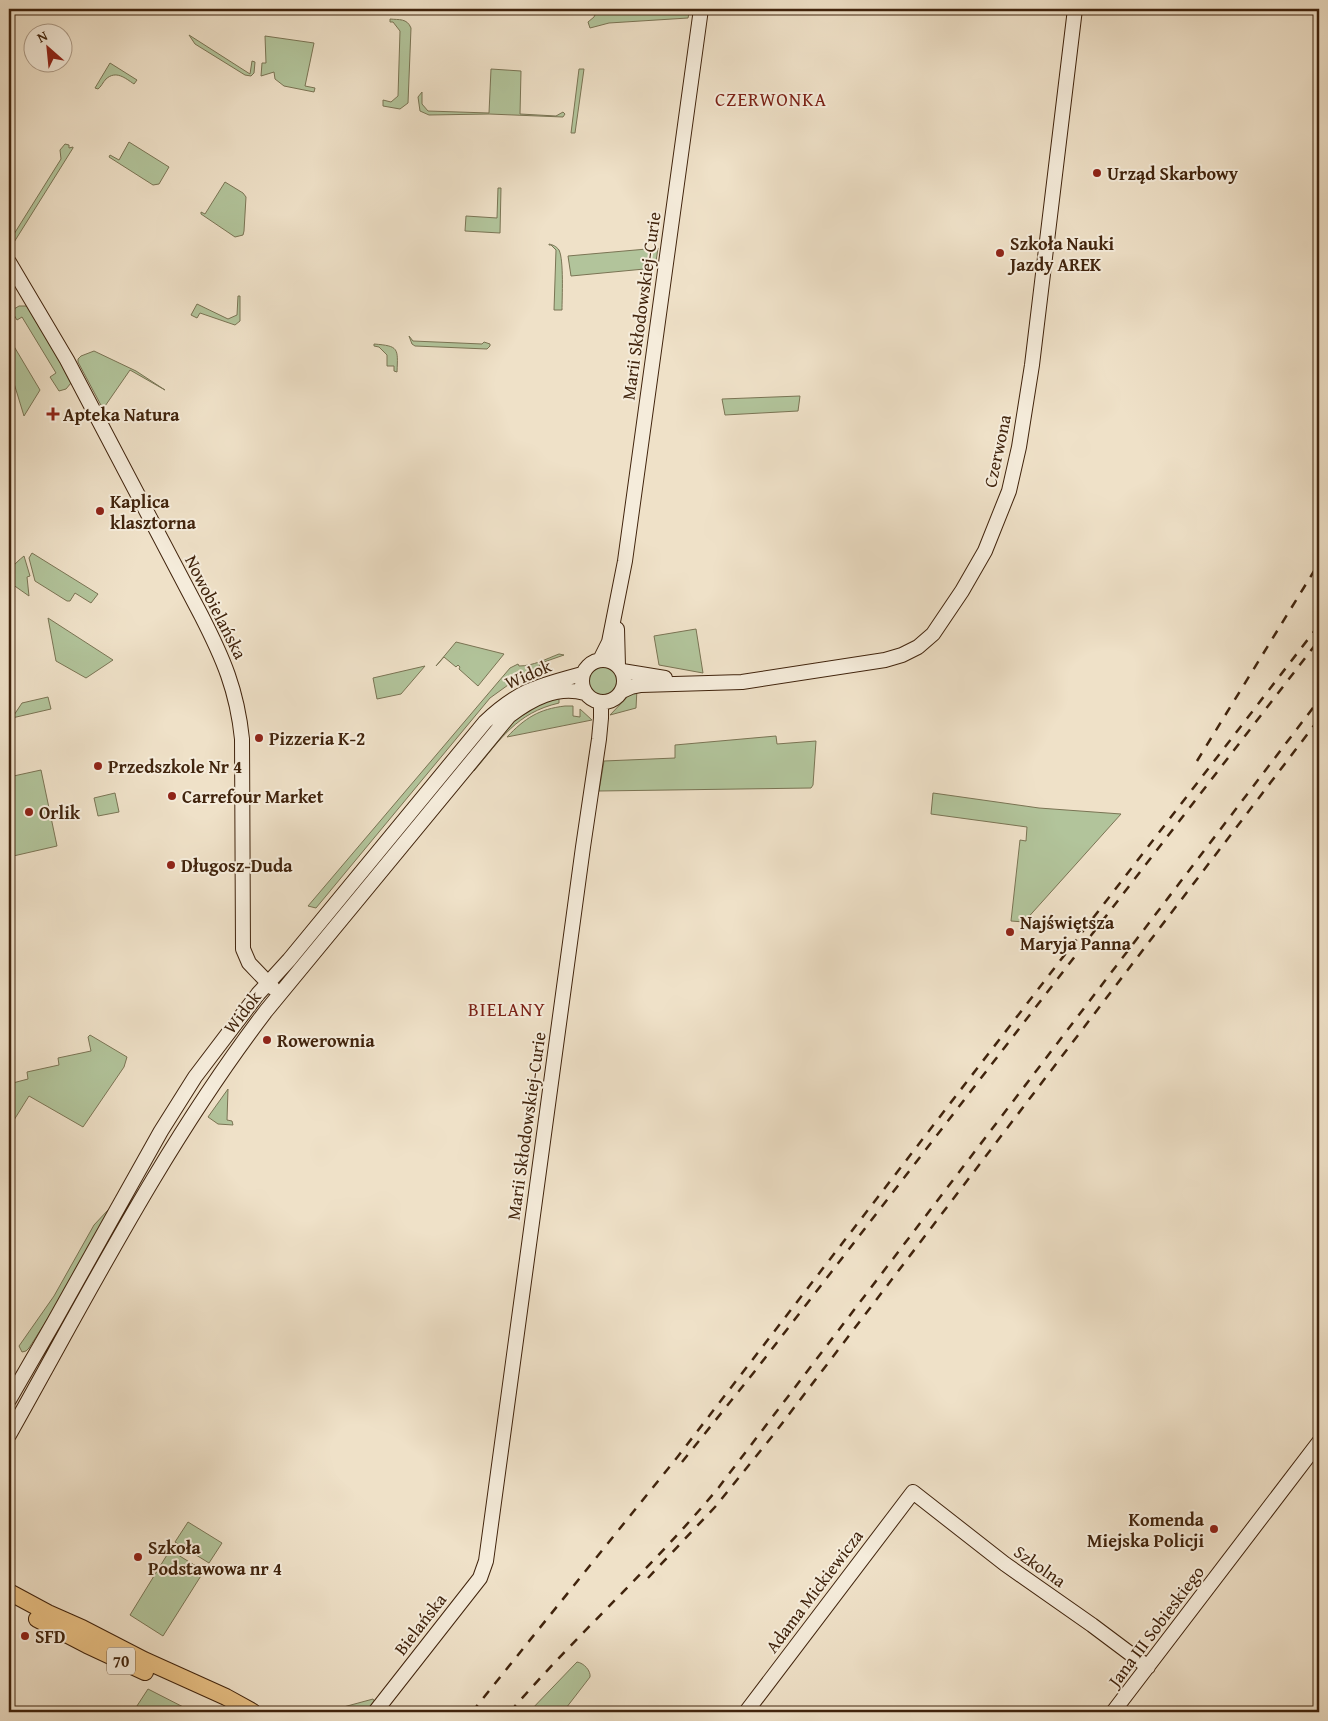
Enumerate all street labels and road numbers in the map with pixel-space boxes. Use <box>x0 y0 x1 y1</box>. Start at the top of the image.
street label: Marii Skłodowskiej-Curie <box>614 210 668 402</box>
street label: Czerwona <box>976 412 1018 490</box>
street label: Nowobielańska <box>178 550 254 664</box>
street label: Widok <box>500 652 556 696</box>
street label: Widok <box>216 984 268 1039</box>
street label: Marii Skłodowskiej-Curie <box>499 1030 553 1222</box>
street label: Adama Mickiewicza <box>759 1523 870 1658</box>
street label: Szkolna <box>1008 1538 1072 1594</box>
street label: Jana III Sobieskiego <box>1100 1560 1211 1694</box>
street label: Bielańska <box>387 1587 453 1661</box>
road number: 70 <box>107 1648 135 1674</box>

